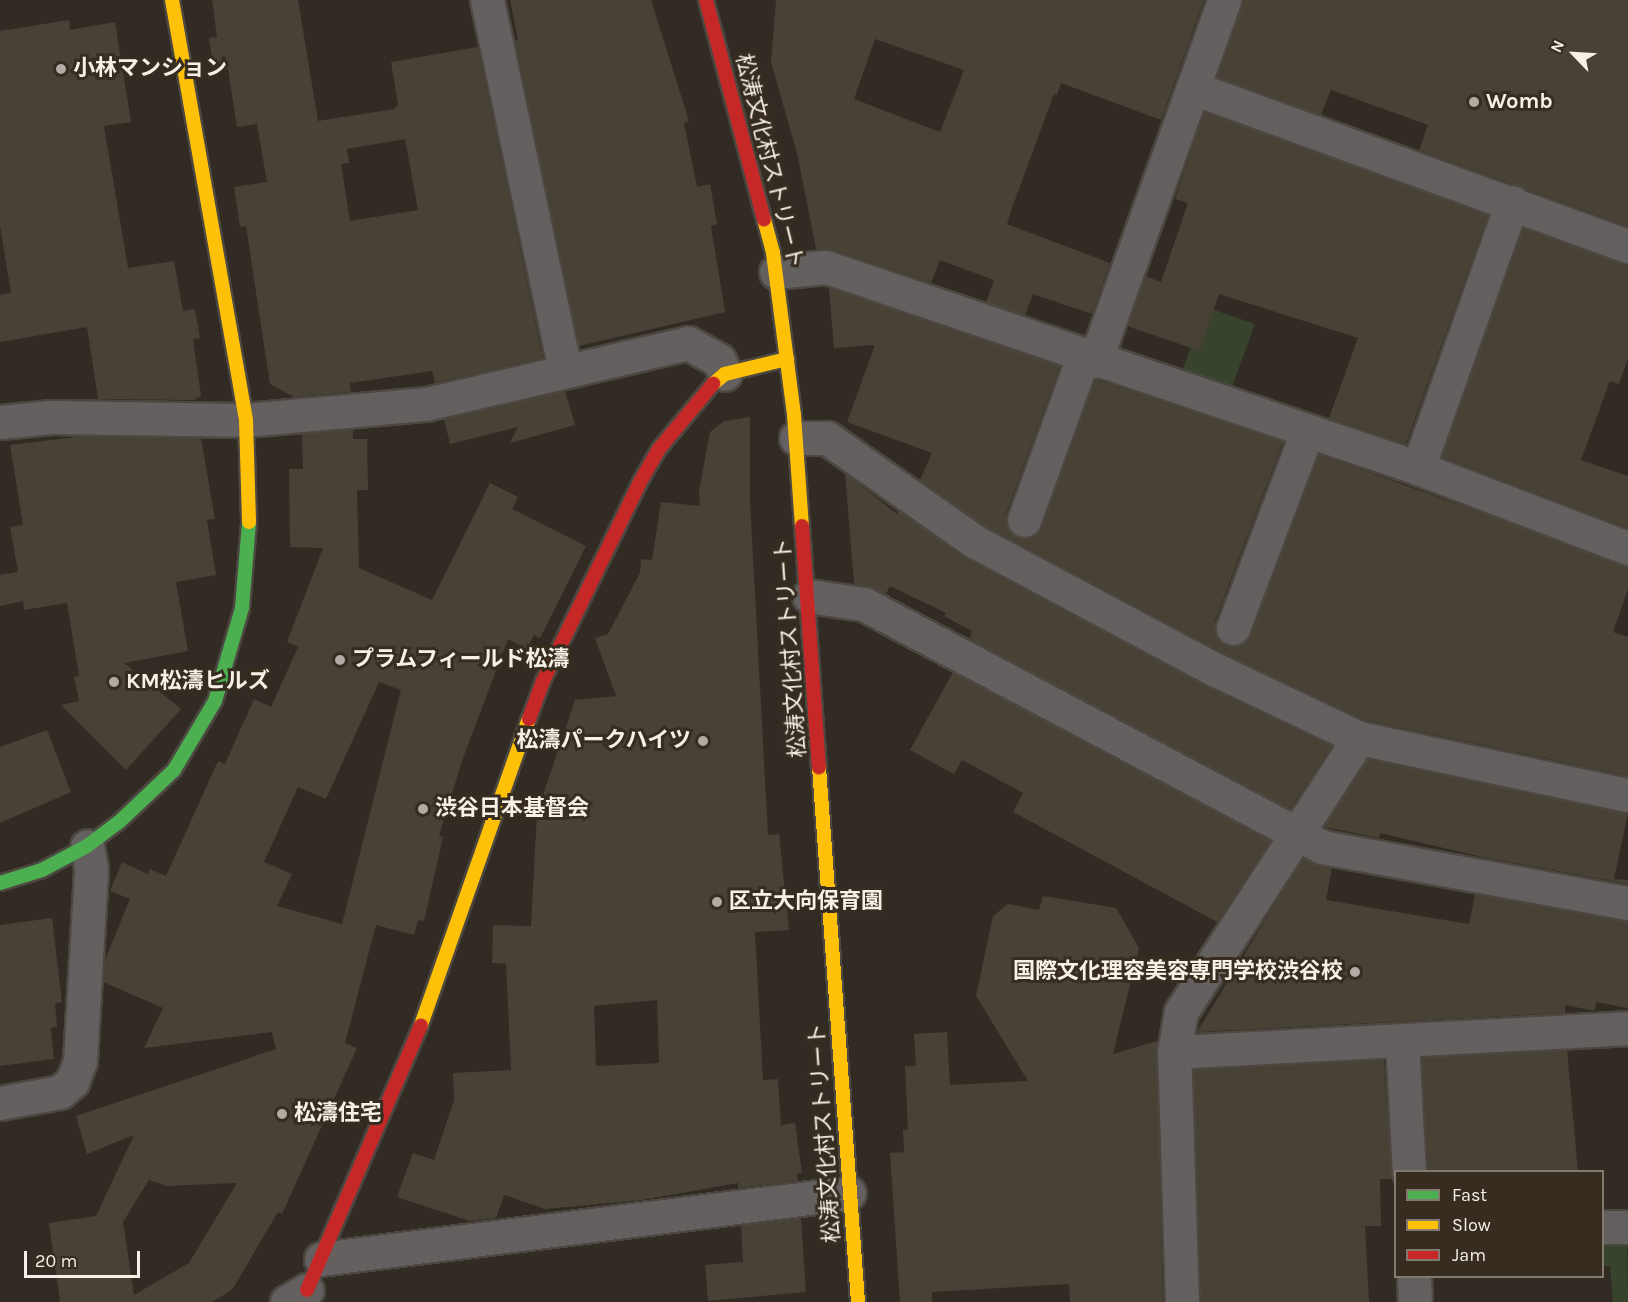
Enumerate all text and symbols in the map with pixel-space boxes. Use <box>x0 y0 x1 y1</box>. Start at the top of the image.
north arrow <box>1544 24 1604 84</box>
text: N <box>1546 37 1568 55</box>
street label: 松涛文化村ストリート <box>730 51 808 271</box>
place label: 小林マンション <box>73 56 227 82</box>
marker: 小林マンション <box>54 62 68 76</box>
place label: Womb <box>1486 89 1553 115</box>
marker: Womb <box>1467 95 1481 109</box>
street label: 松涛文化村ストリート <box>770 537 812 759</box>
place label: プラムフィールド松濤 <box>352 647 572 673</box>
marker: プラムフィールド松濤 <box>333 653 347 667</box>
place label: KM松濤ヒルズ <box>126 669 270 695</box>
marker: KM松濤ヒルズ <box>107 675 121 689</box>
place label: 松濤パークハイツ <box>515 728 691 754</box>
marker: 松濤パークハイツ <box>696 734 710 748</box>
place label: 渋谷日本基督会 <box>435 796 589 822</box>
marker: 渋谷日本基督会 <box>416 802 430 816</box>
place label: 区立大向保育園 <box>729 889 883 915</box>
marker: 区立大向保育園 <box>710 895 724 909</box>
place label: 国際文化理容美容専門学校渋谷校 <box>1013 959 1343 985</box>
marker: 国際文化理容美容専門学校渋谷校 <box>1348 965 1362 979</box>
street label: 松涛文化村ストリート <box>804 1022 846 1244</box>
place label: 松濤住宅 <box>294 1101 382 1127</box>
marker: 松濤住宅 <box>275 1107 289 1121</box>
legend <box>1394 1170 1604 1278</box>
text: Fast <box>1452 1184 1487 1206</box>
text: Slow <box>1452 1214 1491 1236</box>
scale bar <box>27 1239 142 1277</box>
text: Jam <box>1452 1244 1486 1266</box>
text: 20 m <box>35 1250 77 1272</box>

